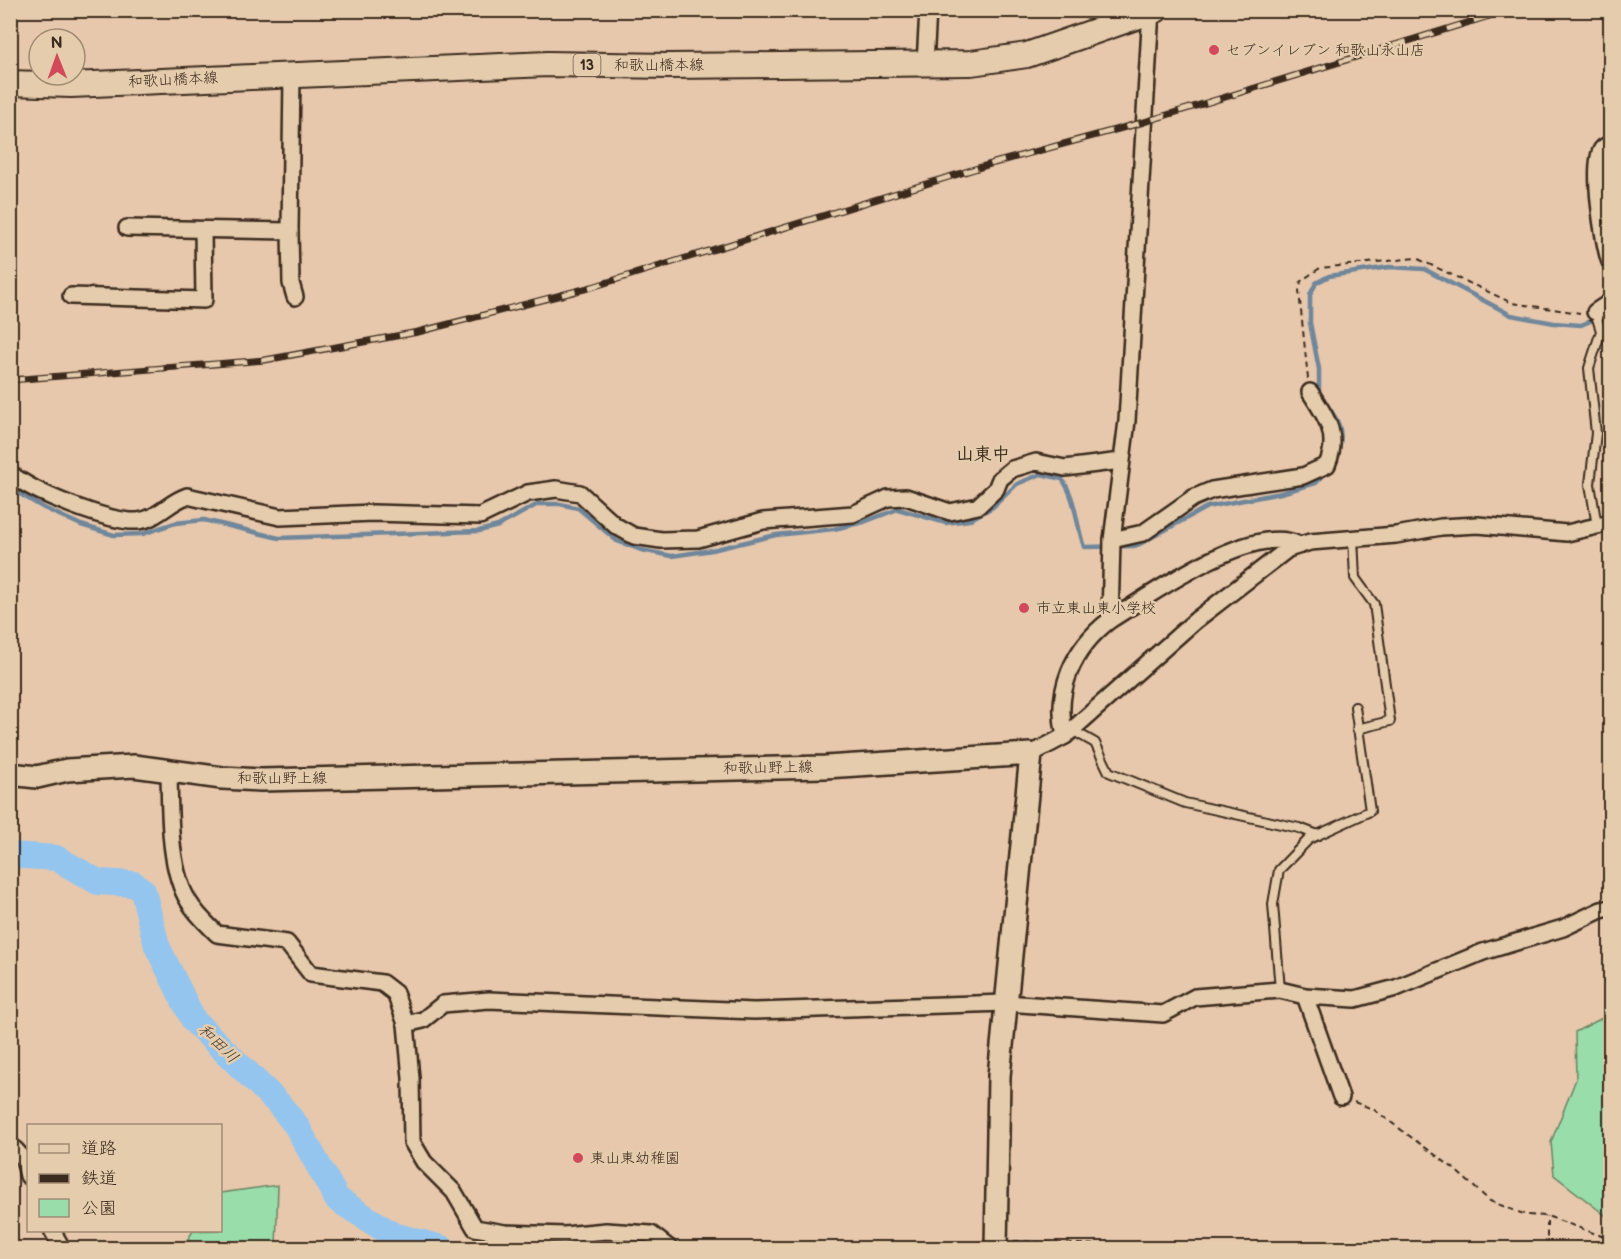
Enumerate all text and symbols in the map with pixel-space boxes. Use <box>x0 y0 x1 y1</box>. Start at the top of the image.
north arrow <box>27 27 87 87</box>
text: N <box>51 34 63 53</box>
place label: セブンイレブン 和歌山永山店 <box>1226 41 1425 60</box>
marker: セブンイレブン 和歌山永山店 <box>1207 43 1221 57</box>
road number: 13 <box>574 54 600 76</box>
street label: 和歌山橋本線 <box>614 56 704 75</box>
street label: 和歌山橋本線 <box>128 68 218 92</box>
district label: 山東中 <box>956 444 1010 465</box>
place label: 市立東山東小学校 <box>1036 599 1156 618</box>
marker: 市立東山東小学校 <box>1017 601 1031 615</box>
street label: 和歌山野上線 <box>723 758 813 778</box>
street label: 和歌山野上線 <box>237 769 327 788</box>
water label: 和田川 <box>194 1020 242 1068</box>
legend <box>27 1124 222 1232</box>
text: 道路 <box>81 1138 117 1159</box>
place label: 東山東幼稚園 <box>590 1149 680 1168</box>
marker: 東山東幼稚園 <box>571 1151 585 1165</box>
text: 鉄道 <box>81 1168 117 1189</box>
text: 公園 <box>81 1198 117 1219</box>

